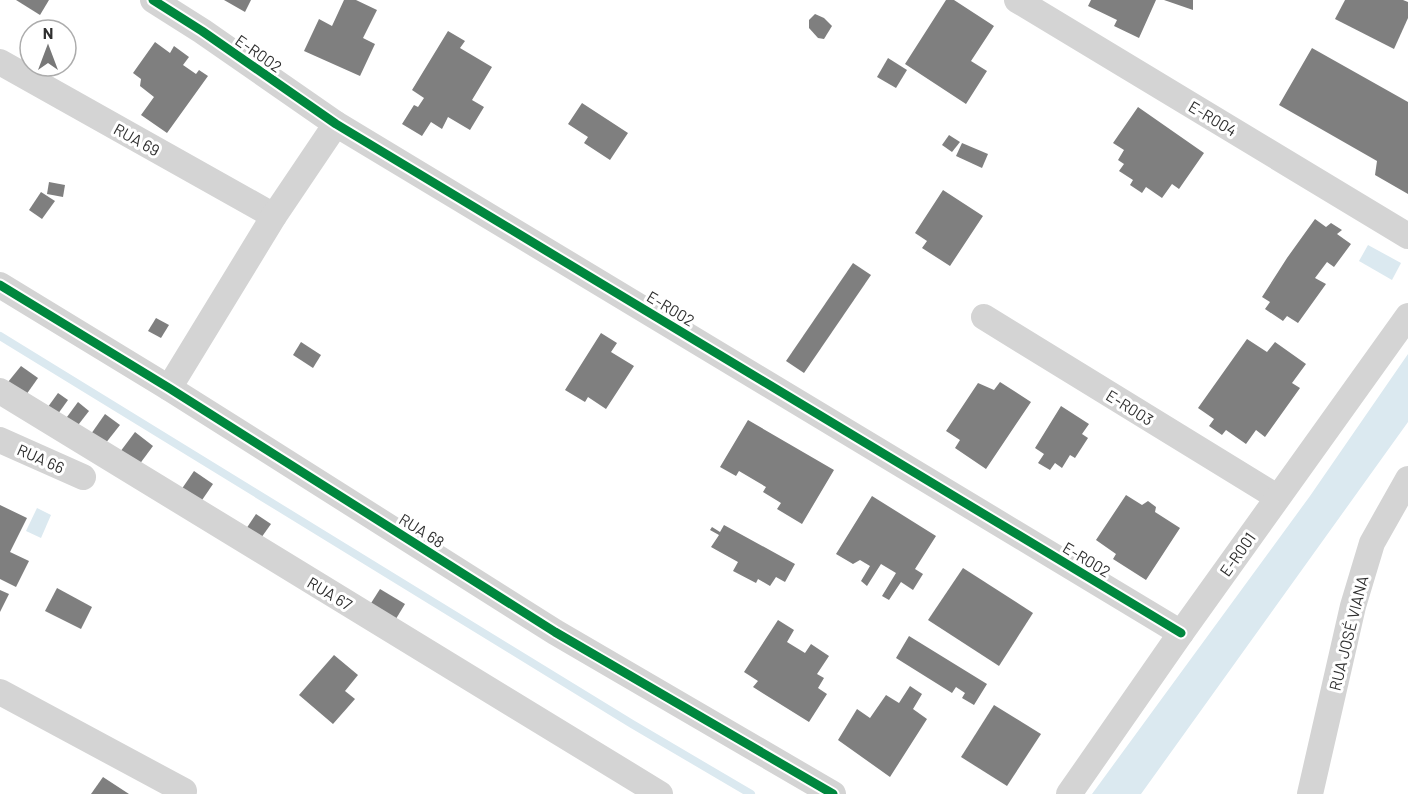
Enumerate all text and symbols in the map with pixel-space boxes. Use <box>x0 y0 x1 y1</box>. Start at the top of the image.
north arrow <box>18 18 78 78</box>
text: N <box>43 23 53 42</box>
street label: E-R002 <box>232 30 286 76</box>
street label: E-R004 <box>1186 96 1240 140</box>
street label: RUA 69 <box>111 119 163 159</box>
street label: E-R002 <box>644 286 698 330</box>
street label: E-R003 <box>1103 385 1157 429</box>
street label: RUA 66 <box>15 439 67 477</box>
street label: RUA 68 <box>396 509 448 551</box>
street label: E-R001 <box>1215 528 1259 580</box>
street label: E-R002 <box>1060 537 1114 581</box>
street label: RUA 67 <box>304 572 356 614</box>
street label: RUA JOSÉ VIANA <box>1325 573 1372 693</box>

